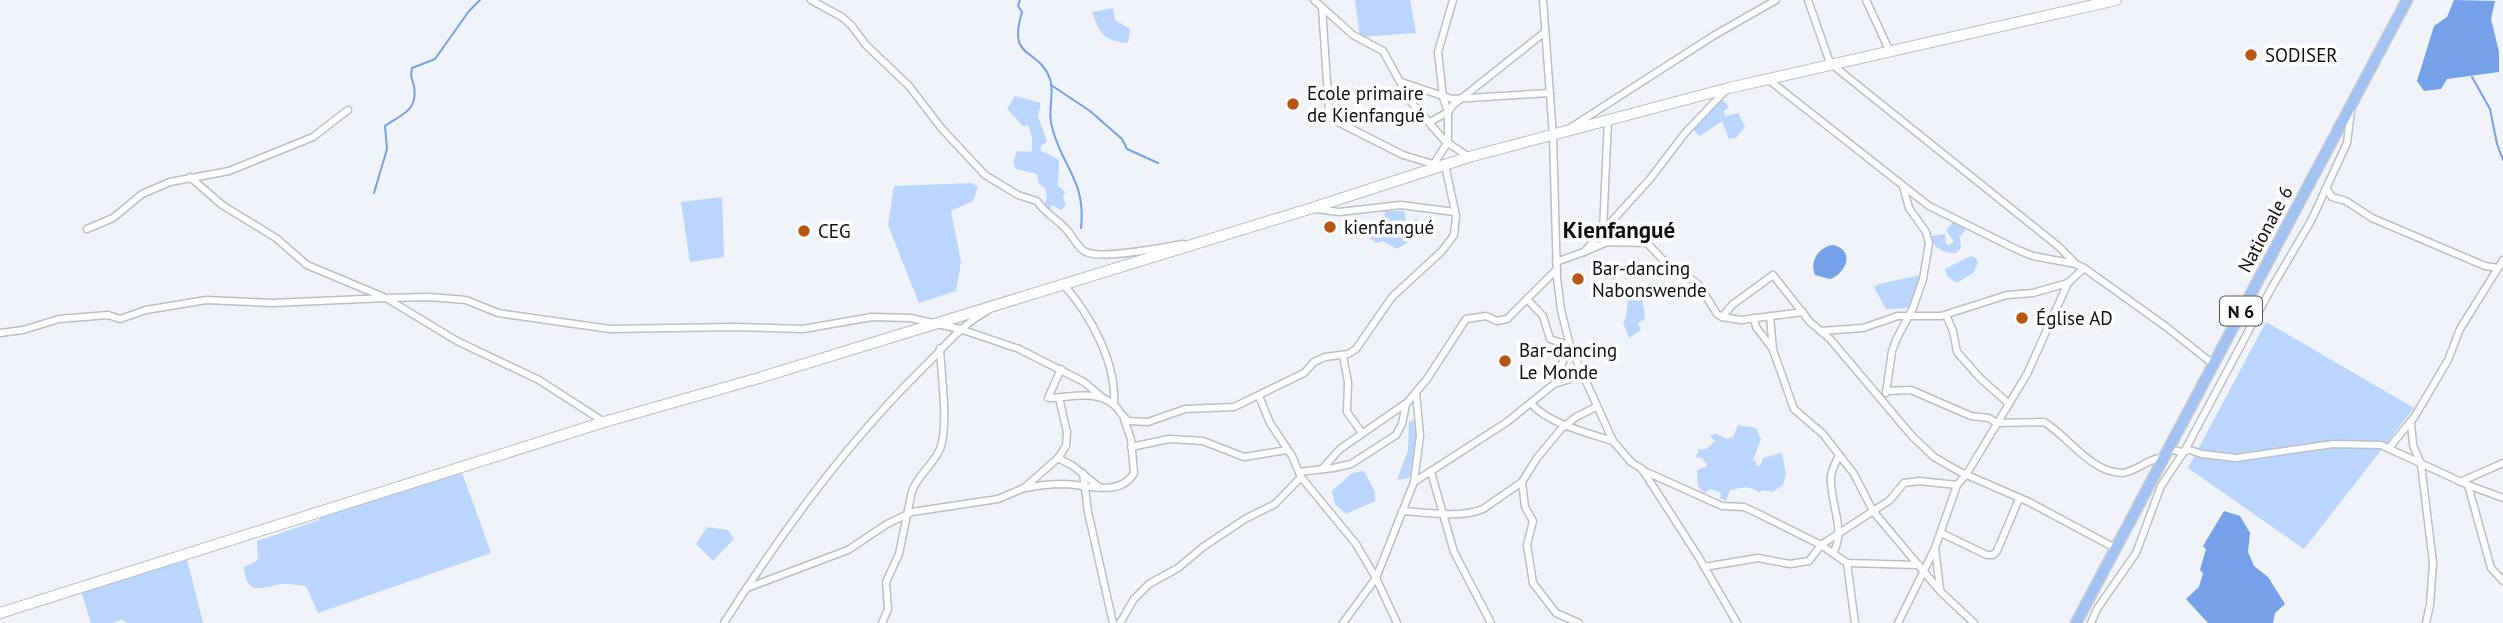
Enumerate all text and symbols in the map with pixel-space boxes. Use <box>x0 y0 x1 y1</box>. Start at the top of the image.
place label: SODISER <box>2265 43 2338 67</box>
marker: SODISER <box>2243 47 2259 63</box>
place label: Ecole primaire de Kienfangué <box>1307 81 1425 127</box>
marker: Ecole primaire de Kienfangué <box>1285 96 1301 112</box>
street label: Nationale 6 <box>2232 182 2298 276</box>
place label: kienfangué <box>1344 215 1434 239</box>
district label: Kienfangué <box>1563 215 1675 244</box>
place label: CEG <box>818 219 851 243</box>
marker: kienfangué <box>1322 219 1338 235</box>
marker: CEG <box>796 223 812 239</box>
place label: Bar-dancing Nabonswende <box>1592 256 1707 302</box>
marker: Bar-dancing Nabonswende <box>1570 271 1586 287</box>
road number: N 6 <box>2220 296 2262 326</box>
place label: Église AD <box>2036 306 2113 330</box>
marker: Église AD <box>2014 310 2030 326</box>
place label: Bar-dancing Le Monde <box>1519 338 1617 384</box>
marker: Bar-dancing Le Monde <box>1497 353 1513 369</box>

